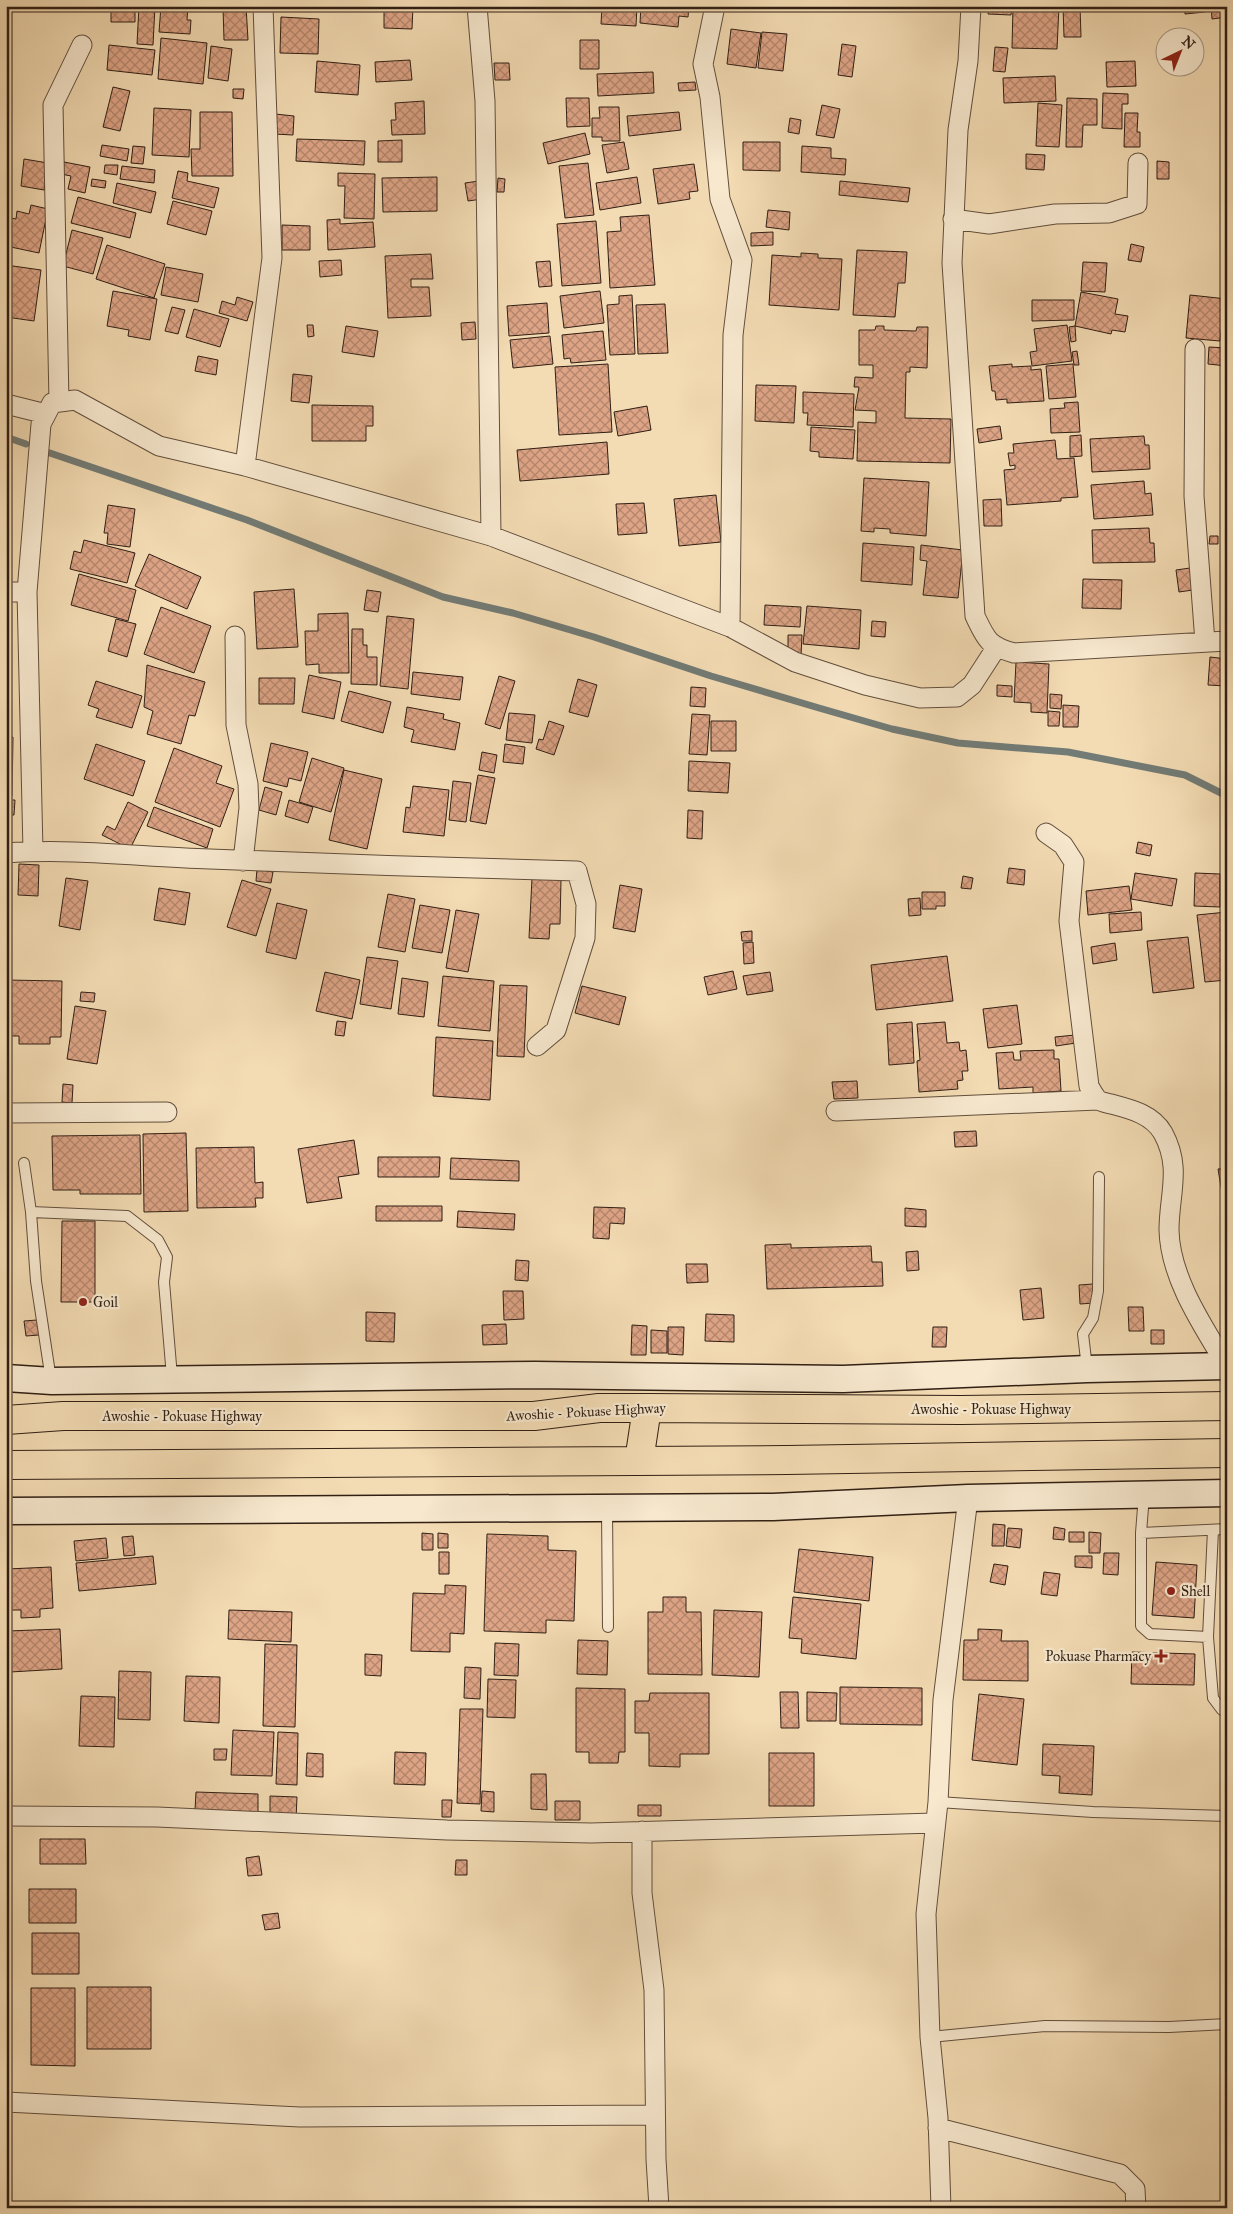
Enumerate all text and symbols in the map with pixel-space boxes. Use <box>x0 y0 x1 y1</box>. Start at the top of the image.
north arrow <box>1156 28 1206 78</box>
text: N <box>1178 33 1199 53</box>
place label: Goil <box>93 1294 118 1311</box>
marker: Goil <box>77 1296 89 1308</box>
street label: Awoshie - Pokuase Highway <box>505 1399 667 1425</box>
street label: Awoshie - Pokuase Highway <box>910 1401 1071 1418</box>
street label: Awoshie - Pokuase Highway <box>101 1408 262 1425</box>
place label: Shell <box>1181 1583 1210 1600</box>
marker: Shell <box>1165 1585 1177 1597</box>
place label: Pokuase Pharmacy <box>1045 1648 1151 1665</box>
marker: Pokuase Pharmacy <box>1155 1650 1167 1662</box>

